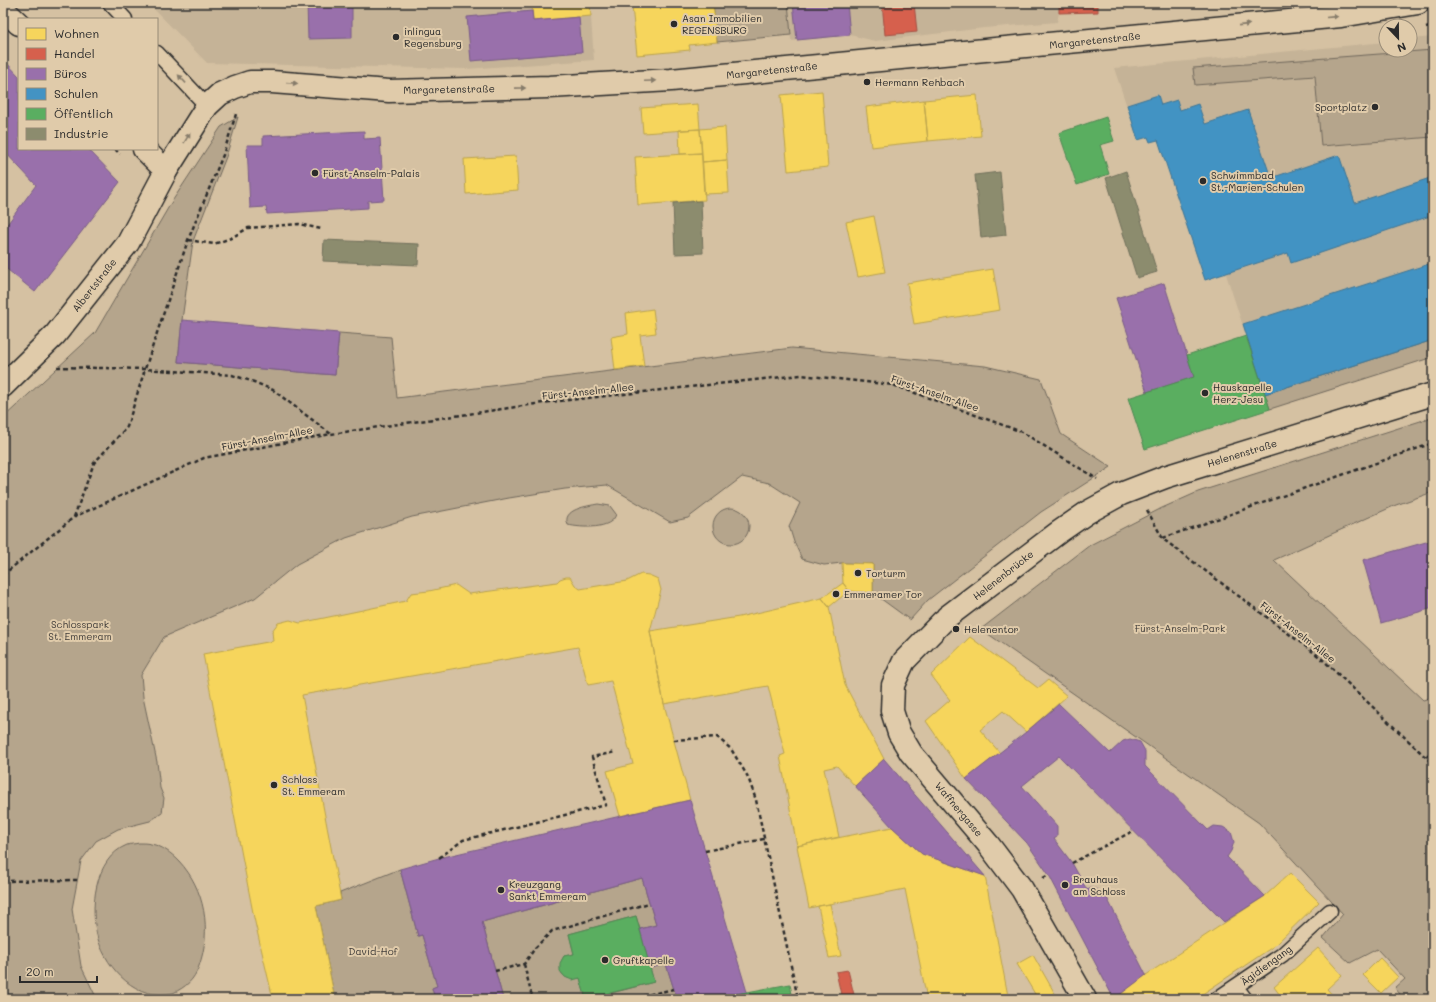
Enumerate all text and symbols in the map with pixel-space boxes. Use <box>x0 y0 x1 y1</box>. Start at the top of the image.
place label: Asan Immobilien REGENSBURG <box>682 11 762 37</box>
one-way arrow <box>1326 14 1338 20</box>
legend <box>18 18 158 150</box>
north arrow <box>1378 18 1418 58</box>
marker: Asan Immobilien REGENSBURG <box>669 19 679 29</box>
one-way arrow <box>1238 22 1250 29</box>
place label: inlingua Regensburg <box>404 24 462 50</box>
text: Wohnen <box>54 25 99 41</box>
street label: Margaretenstraße <box>1049 28 1141 52</box>
marker: inlingua Regensburg <box>391 32 401 42</box>
text: N <box>1395 39 1409 56</box>
text: Handel <box>54 45 95 61</box>
street label: Margaretenstraße <box>726 58 818 82</box>
text: Büros <box>54 65 87 81</box>
one-way arrow <box>177 74 187 84</box>
place label: Hermann Rehbach <box>875 75 965 89</box>
marker: Hermann Rehbach <box>862 77 872 87</box>
one-way arrow <box>644 78 656 85</box>
one-way arrow <box>286 80 298 87</box>
street label: Margaretenstraße <box>403 81 495 97</box>
text: Schulen <box>54 85 98 101</box>
one-way arrow <box>514 85 527 91</box>
place label: Sportplatz <box>1315 100 1367 114</box>
marker: Sportplatz <box>1370 102 1380 112</box>
text: Öffentlich <box>54 105 113 121</box>
text: Industrie <box>54 125 108 141</box>
one-way arrow <box>183 132 190 144</box>
place label: Fürst-Anselm-Palais <box>323 166 420 180</box>
marker: Fürst-Anselm-Palais <box>310 168 320 178</box>
place label: Schwimmbad St.-Marien-Schulen <box>1211 168 1303 194</box>
marker: Schwimmbad St.-Marien-Schulen <box>1198 176 1208 186</box>
street label: Albertstraße <box>69 255 119 315</box>
street label: Fürst-Anselm-Allee <box>889 371 981 415</box>
street label: Fürst-Anselm-Allee <box>541 379 635 403</box>
place label: Hauskapelle Herz-Jesu <box>1213 380 1272 406</box>
marker: Hauskapelle Herz-Jesu <box>1200 388 1210 398</box>
street label: Fürst-Anselm-Allee <box>220 422 314 454</box>
street label: Helenenstraße <box>1205 436 1279 470</box>
street label: Helenenbrücke <box>970 547 1036 603</box>
place label: Torturm <box>866 566 905 580</box>
marker: Torturm <box>853 568 863 578</box>
place label: Emmeramer Tor <box>844 587 922 601</box>
marker: Emmeramer Tor <box>831 589 841 599</box>
street label: Fürst-Anselm-Allee <box>1257 598 1339 666</box>
park label: Schlosspark St. Emmeram <box>48 617 112 643</box>
park label: Fürst-Anselm-Park <box>1135 621 1225 635</box>
place label: Helenentor <box>964 622 1019 636</box>
marker: Helenentor <box>951 624 961 634</box>
place label: Schloss St. Emmeram <box>282 772 345 798</box>
street label: Waffnergasse <box>932 779 986 839</box>
marker: Schloss St. Emmeram <box>269 780 279 790</box>
place label: Brauhaus am Schloss <box>1073 872 1126 898</box>
place label: Kreuzgang Sankt Emmeram <box>509 877 586 903</box>
marker: Brauhaus am Schloss <box>1060 880 1070 890</box>
marker: Kreuzgang Sankt Emmeram <box>496 885 506 895</box>
street label: Ägidiengang <box>1238 942 1295 988</box>
park label: David-Hof <box>349 944 399 958</box>
place label: Gruftkapelle <box>613 953 674 967</box>
marker: Gruftkapelle <box>600 955 610 965</box>
scale bar <box>20 958 97 984</box>
text: 20 m <box>26 963 54 979</box>

